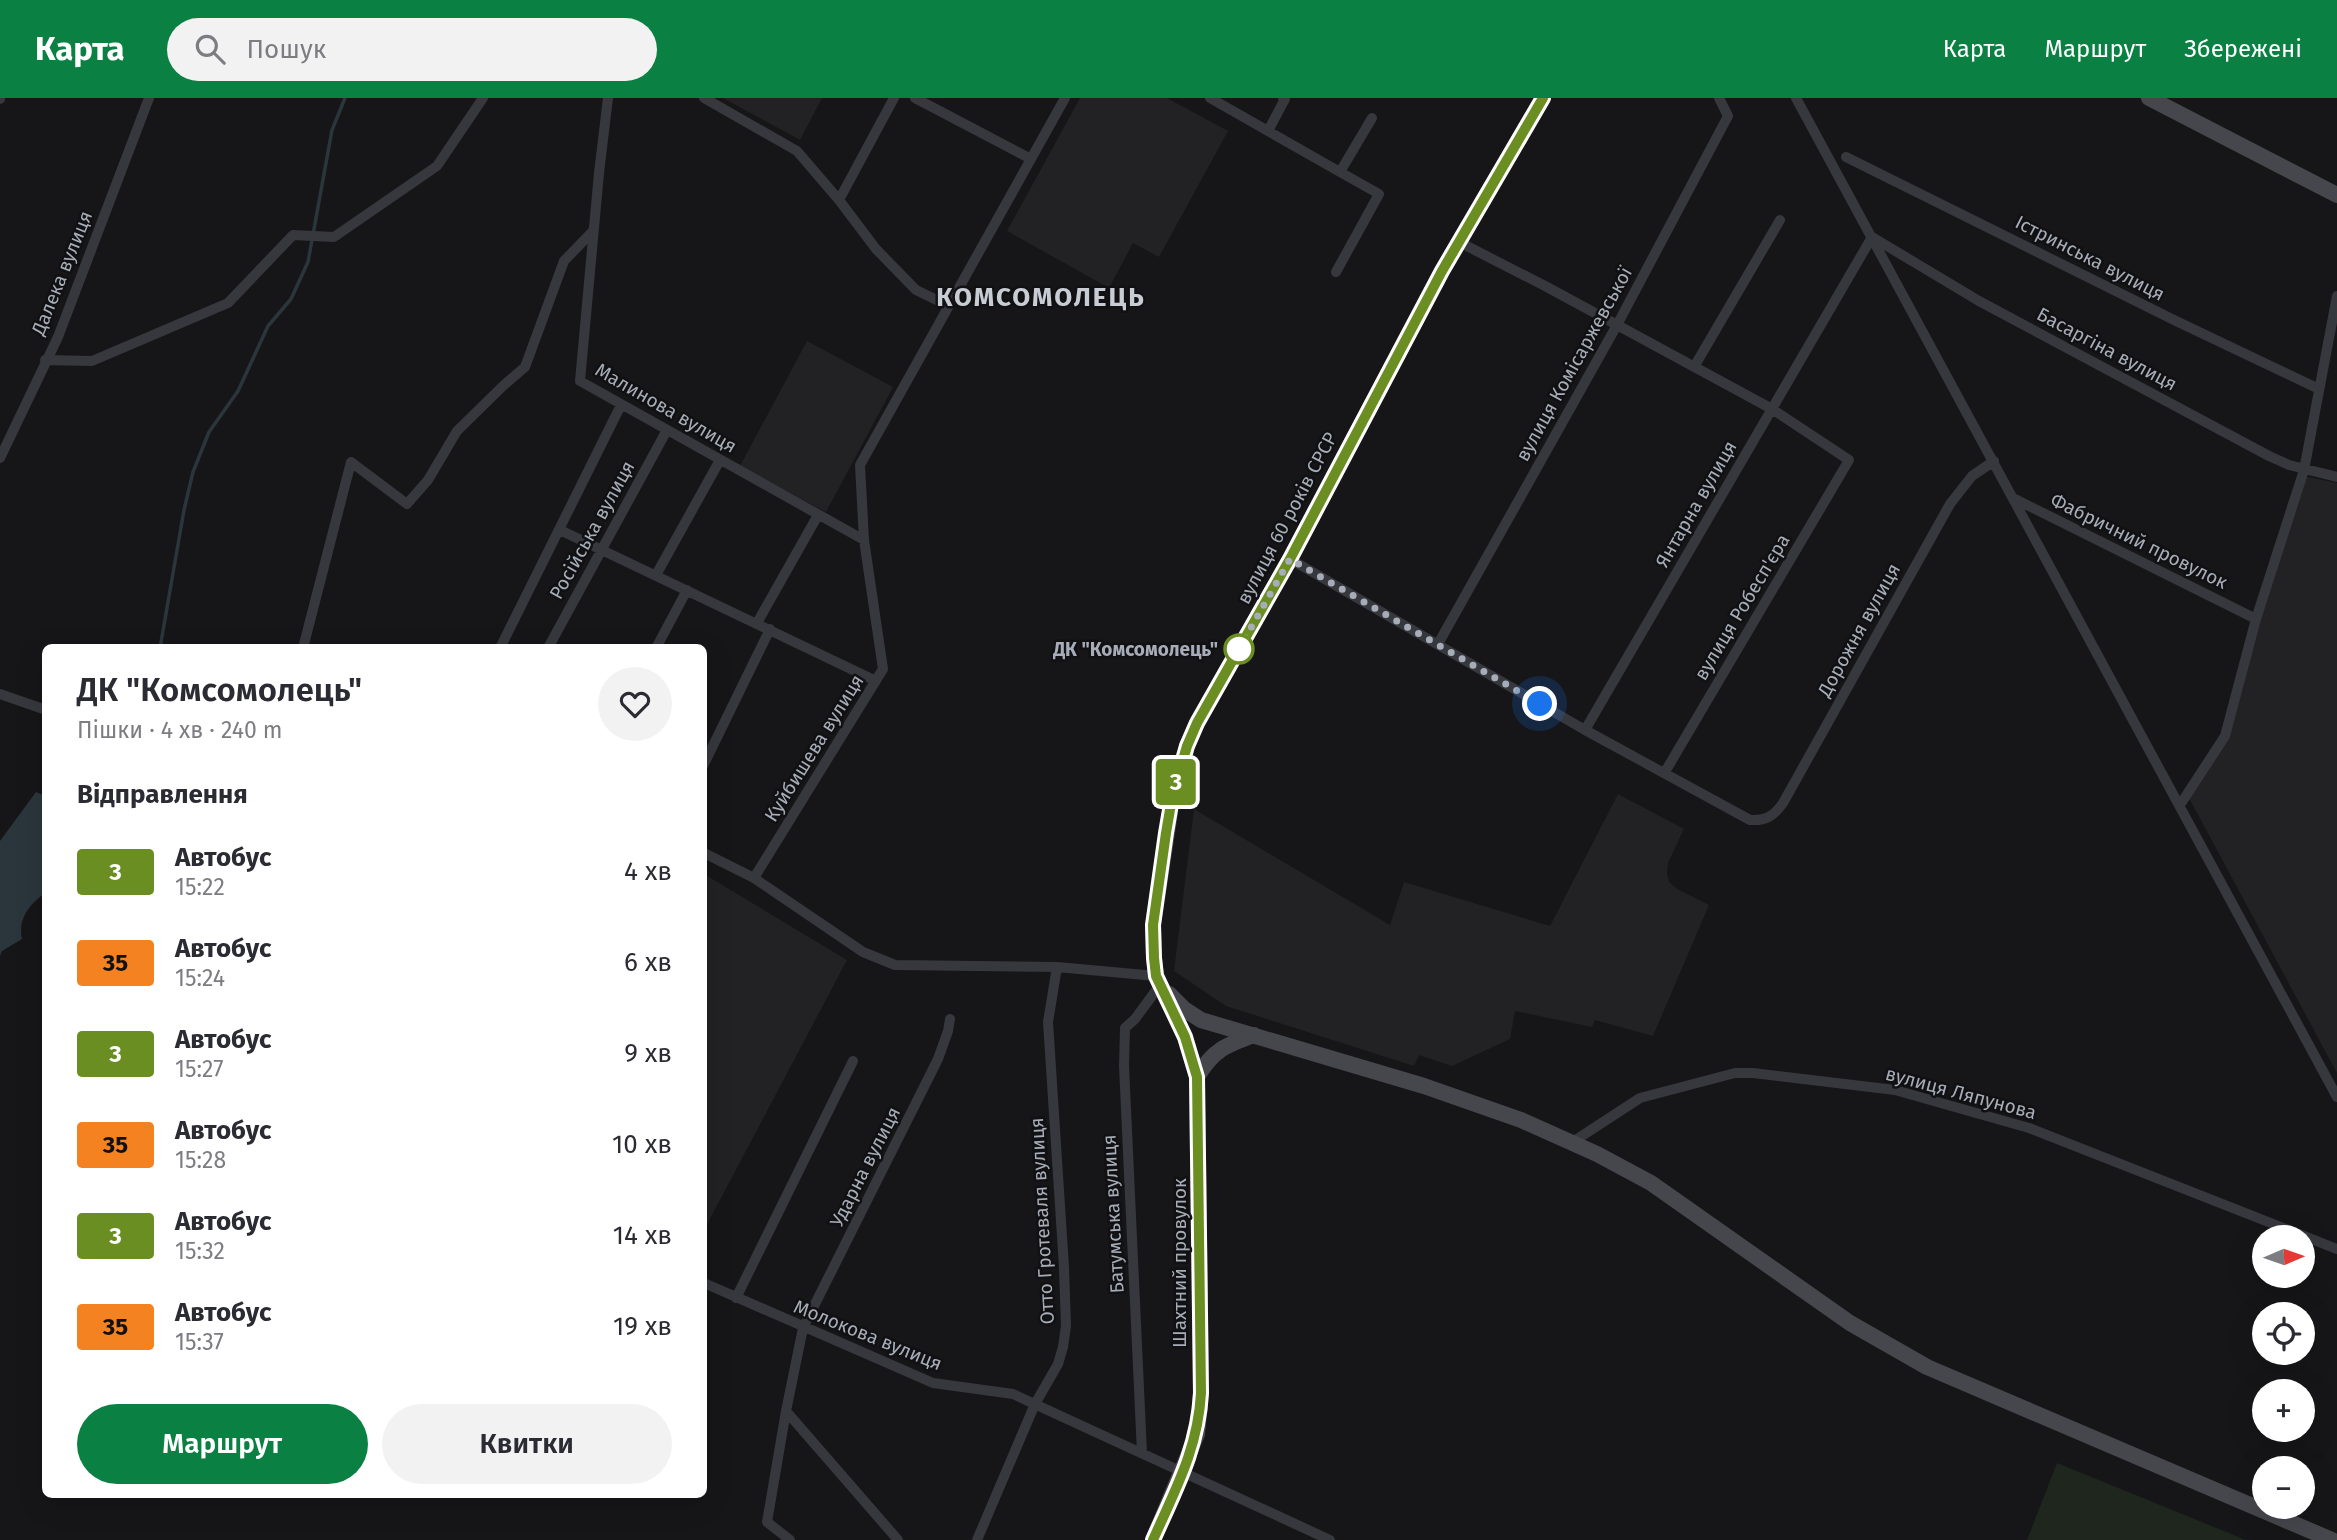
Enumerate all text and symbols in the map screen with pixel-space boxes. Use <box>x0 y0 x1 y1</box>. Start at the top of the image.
search box <box>167 18 657 81</box>
text: Карта <box>35 29 125 69</box>
icon: search <box>191 30 229 68</box>
text: Пошук <box>247 34 326 65</box>
text: Карта <box>1943 35 2006 63</box>
text: Маршрут <box>2044 35 2146 63</box>
text: Збережені <box>2184 35 2302 63</box>
street label: Далека вулиця <box>26 208 97 339</box>
street label: Істринська вулиця <box>2011 210 2169 306</box>
street label: вулиця Комісаржевської <box>1511 262 1637 465</box>
district label: КОМСОМОЛЕЦЬ <box>936 282 1146 313</box>
street label: Басаргіна вулиця <box>2033 302 2181 396</box>
street label: Малинова вулиця <box>591 358 741 458</box>
street label: вулиця 60 років СРСР <box>1232 428 1342 608</box>
street label: Янтарна вулиця <box>1650 437 1742 571</box>
street label: Російська вулиця <box>544 457 640 603</box>
street label: Фабричний провулок <box>2047 488 2231 594</box>
street label: вулиця Робесп'єра <box>1689 530 1795 684</box>
street label: Дорожня вулиця <box>1812 559 1905 702</box>
marker: ДК "Комсомолець" <box>1224 634 1254 664</box>
place label: ДК "Комсомолець" <box>1052 638 1218 661</box>
button: heart <box>598 667 672 741</box>
text: ДК "Комсомолець" <box>77 670 362 710</box>
street label: Куйбишева вулиця <box>759 670 869 826</box>
your location <box>1522 686 1557 721</box>
text: Пішки · 4 хв · 240 m <box>77 716 283 744</box>
line badge: 3 <box>1153 759 1199 805</box>
text: 3 <box>1170 768 1182 796</box>
text: Відправлення <box>77 779 248 810</box>
text: Автобус <box>175 842 272 873</box>
text: 4 хв <box>624 856 672 887</box>
text: 3 <box>109 858 122 886</box>
text: 15:22 <box>175 873 225 901</box>
text: Автобус <box>175 933 272 964</box>
text: 6 хв <box>624 947 672 978</box>
text: 35 <box>103 949 128 977</box>
text: 15:24 <box>175 964 225 992</box>
text: Автобус <box>175 1024 272 1055</box>
text: 9 хв <box>624 1038 672 1069</box>
text: 3 <box>109 1040 122 1068</box>
text: 15:27 <box>175 1055 223 1083</box>
street label: вулиця Ляпунова <box>1883 1062 2039 1124</box>
street label: Ударна вулиця <box>825 1103 905 1231</box>
text: Автобус <box>175 1115 272 1146</box>
street label: Отто Гротеваля вулиця <box>1025 1117 1059 1325</box>
text: 10 хв <box>612 1129 672 1160</box>
text: 35 <box>103 1131 128 1159</box>
street label: Батумська вулиця <box>1097 1134 1129 1294</box>
text: 15:28 <box>175 1146 226 1174</box>
street label: Шахтний провулок <box>1168 1178 1191 1348</box>
text: Автобус <box>175 1206 272 1237</box>
text: 14 хв <box>613 1220 672 1251</box>
text: 3 <box>109 1222 122 1250</box>
north arrow <box>2252 1225 2315 1288</box>
map controls <box>2252 1225 2315 1519</box>
text: 15:32 <box>175 1237 225 1265</box>
street label: Молокова вулиця <box>790 1295 946 1375</box>
text: Автобус <box>175 1297 272 1328</box>
button: locate <box>2252 1302 2315 1365</box>
text: 19 хв <box>613 1311 672 1342</box>
text: 35 <box>103 1313 128 1341</box>
text: 15:37 <box>175 1328 224 1356</box>
button: + <box>2252 1379 2315 1442</box>
button: Маршрут <box>77 1404 368 1484</box>
button: Квитки <box>382 1404 672 1484</box>
button: − <box>2252 1456 2315 1519</box>

